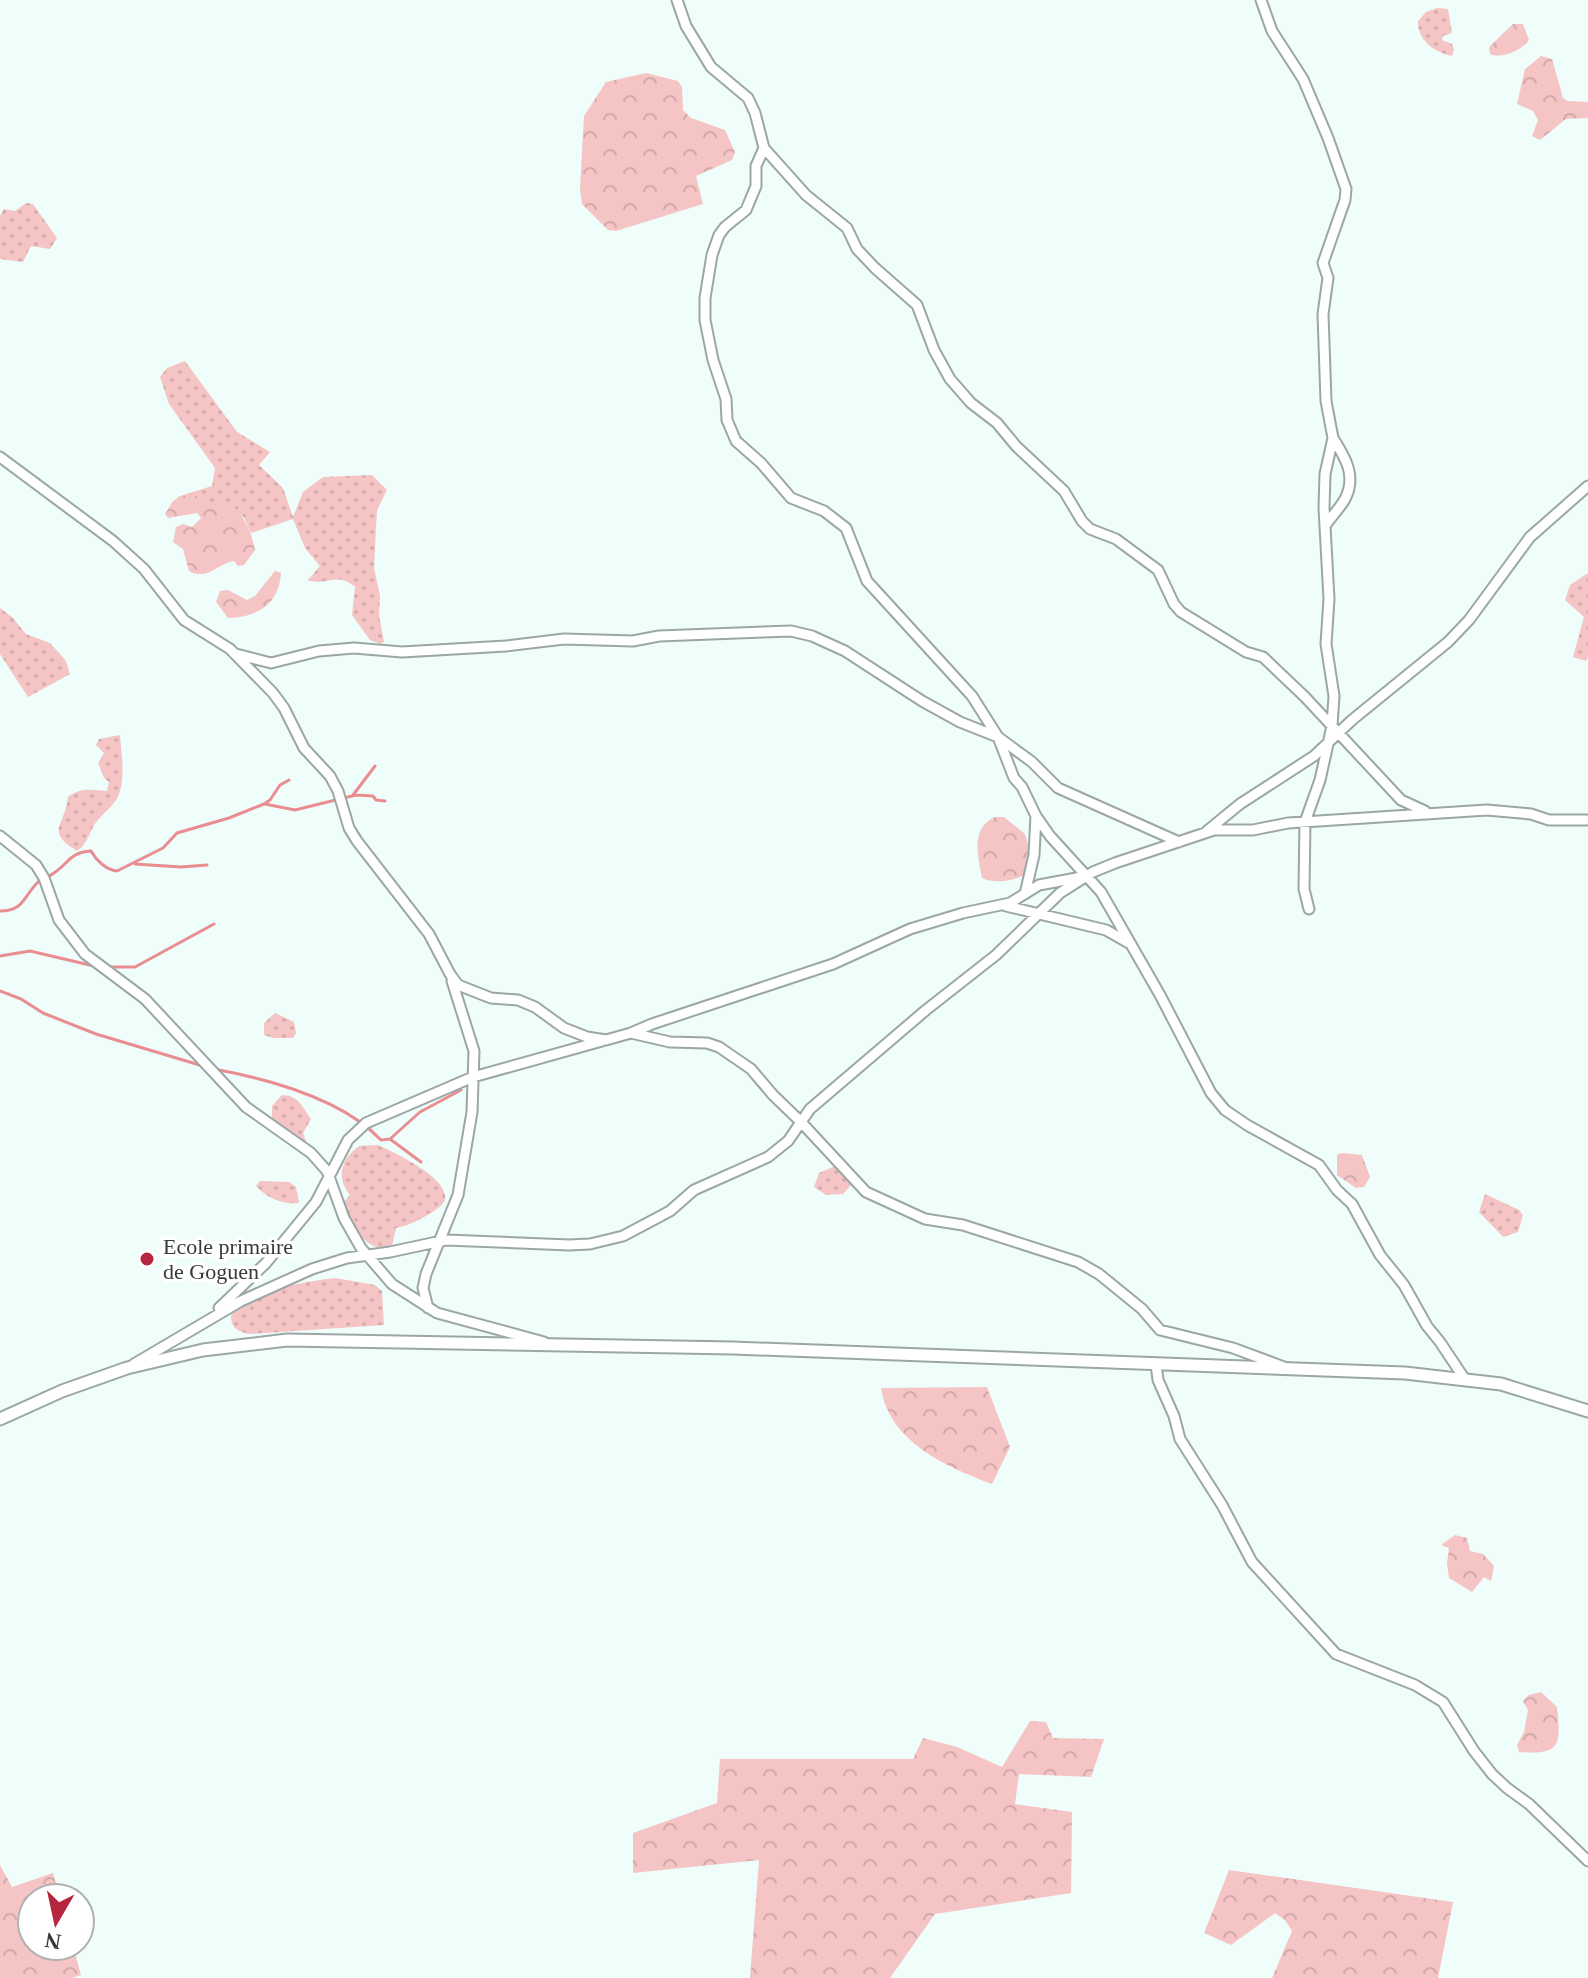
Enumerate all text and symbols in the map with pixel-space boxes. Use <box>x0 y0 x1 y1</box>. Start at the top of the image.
place label: Ecole primaire de Goguen <box>163 1234 293 1284</box>
marker: Ecole primaire de Goguen <box>138 1250 156 1268</box>
north arrow <box>16 1882 96 1962</box>
text: N <box>43 1928 63 1955</box>

